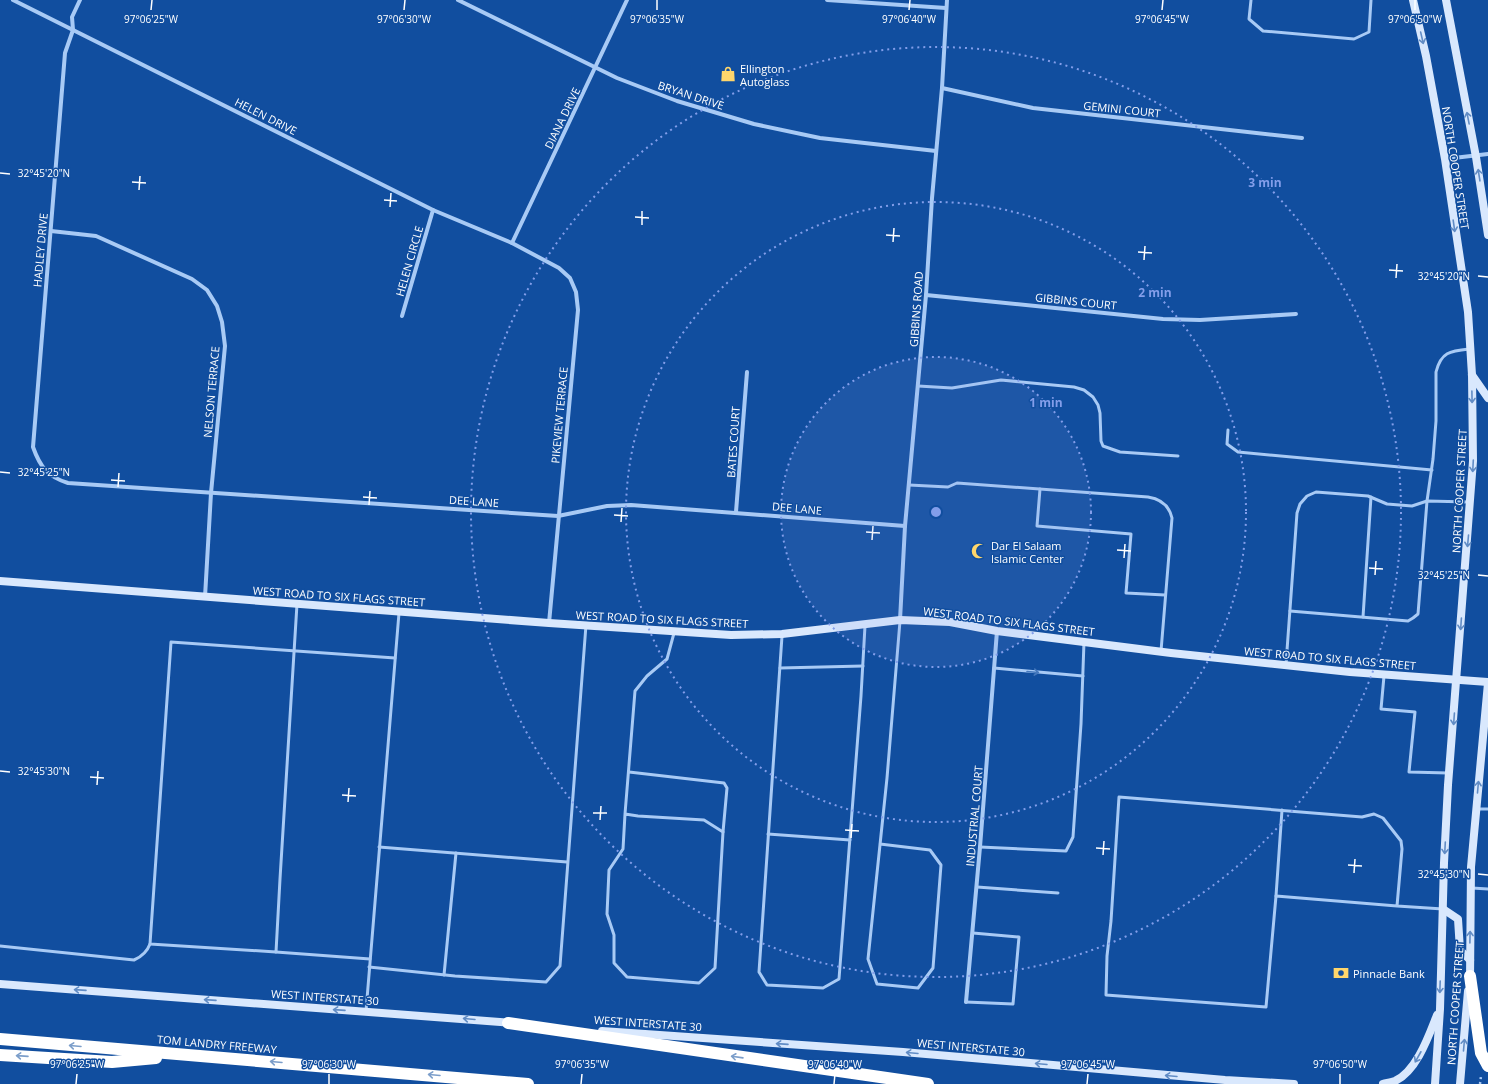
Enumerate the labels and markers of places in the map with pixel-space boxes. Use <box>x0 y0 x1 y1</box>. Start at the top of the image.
place label: Ellington Autoglass <box>740 61 790 89</box>
shop icon: Ellington Autoglass <box>719 65 737 83</box>
centre of rings <box>929 505 943 519</box>
place label: Dar El Salaam Islamic Center <box>991 538 1064 566</box>
mosque icon: Dar El Salaam Islamic Center <box>970 542 988 560</box>
bank icon: Pinnacle Bank <box>1332 964 1350 982</box>
place label: Pinnacle Bank <box>1353 966 1425 981</box>

